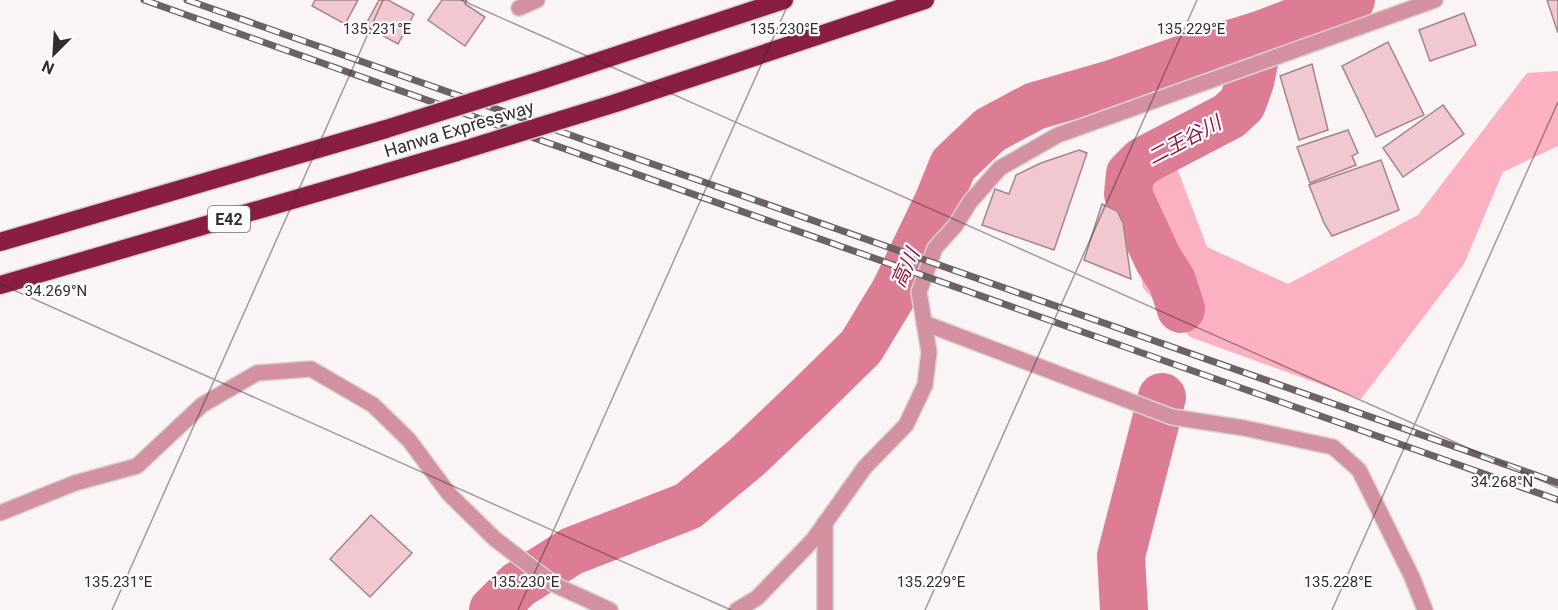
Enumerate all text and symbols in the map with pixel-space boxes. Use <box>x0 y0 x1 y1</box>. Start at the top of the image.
text: 135.231°E <box>343 20 412 38</box>
text: 135.230°E <box>750 20 819 38</box>
text: 135.229°E <box>1157 20 1226 38</box>
north arrow <box>24 24 84 84</box>
text: N <box>39 56 57 78</box>
street label: Hanwa Expressway <box>381 96 537 161</box>
water label: 二王谷川 <box>1143 110 1227 169</box>
road number: E42 <box>208 206 250 232</box>
water label: 高川 <box>886 243 925 291</box>
text: 34.269°N <box>25 282 87 300</box>
text: 34.268°N <box>1471 473 1533 491</box>
text: 135.231°E <box>84 573 153 591</box>
text: 135.230°E <box>491 573 560 591</box>
text: 135.229°E <box>897 573 966 591</box>
text: 135.228°E <box>1304 573 1373 591</box>

